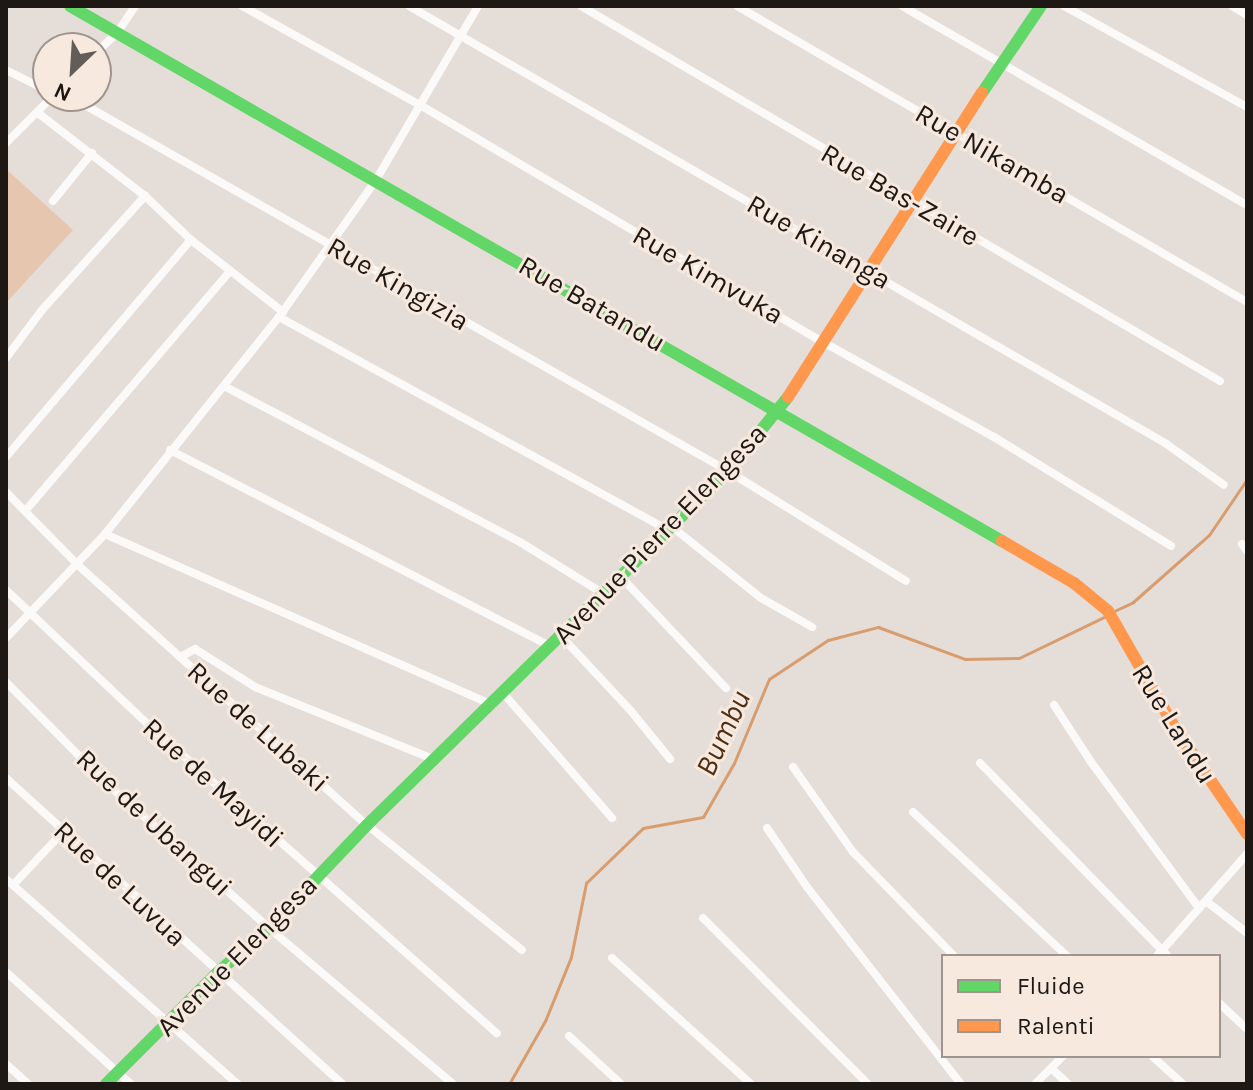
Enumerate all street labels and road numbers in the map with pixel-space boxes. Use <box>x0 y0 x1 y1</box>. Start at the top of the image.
street label: Rue Nikamba <box>909 96 1075 212</box>
street label: Rue Bas-Zaire <box>815 136 985 254</box>
street label: Rue Kinanga <box>741 187 897 297</box>
street label: Rue Kimvuka <box>626 218 790 332</box>
street label: Rue Kingizia <box>321 230 475 338</box>
street label: Rue Batandu <box>512 248 672 360</box>
street label: Avenue Pierre Elengesa <box>546 417 774 651</box>
street label: Rue de Lubaki <box>180 655 336 799</box>
street label: Rue Landu <box>1124 658 1224 790</box>
street label: Rue de Mayidi <box>136 711 290 855</box>
street label: Rue de Ubangui <box>69 742 239 904</box>
street label: Rue de Luvua <box>47 814 193 954</box>
street label: Avenue Elengesa <box>149 868 325 1044</box>

